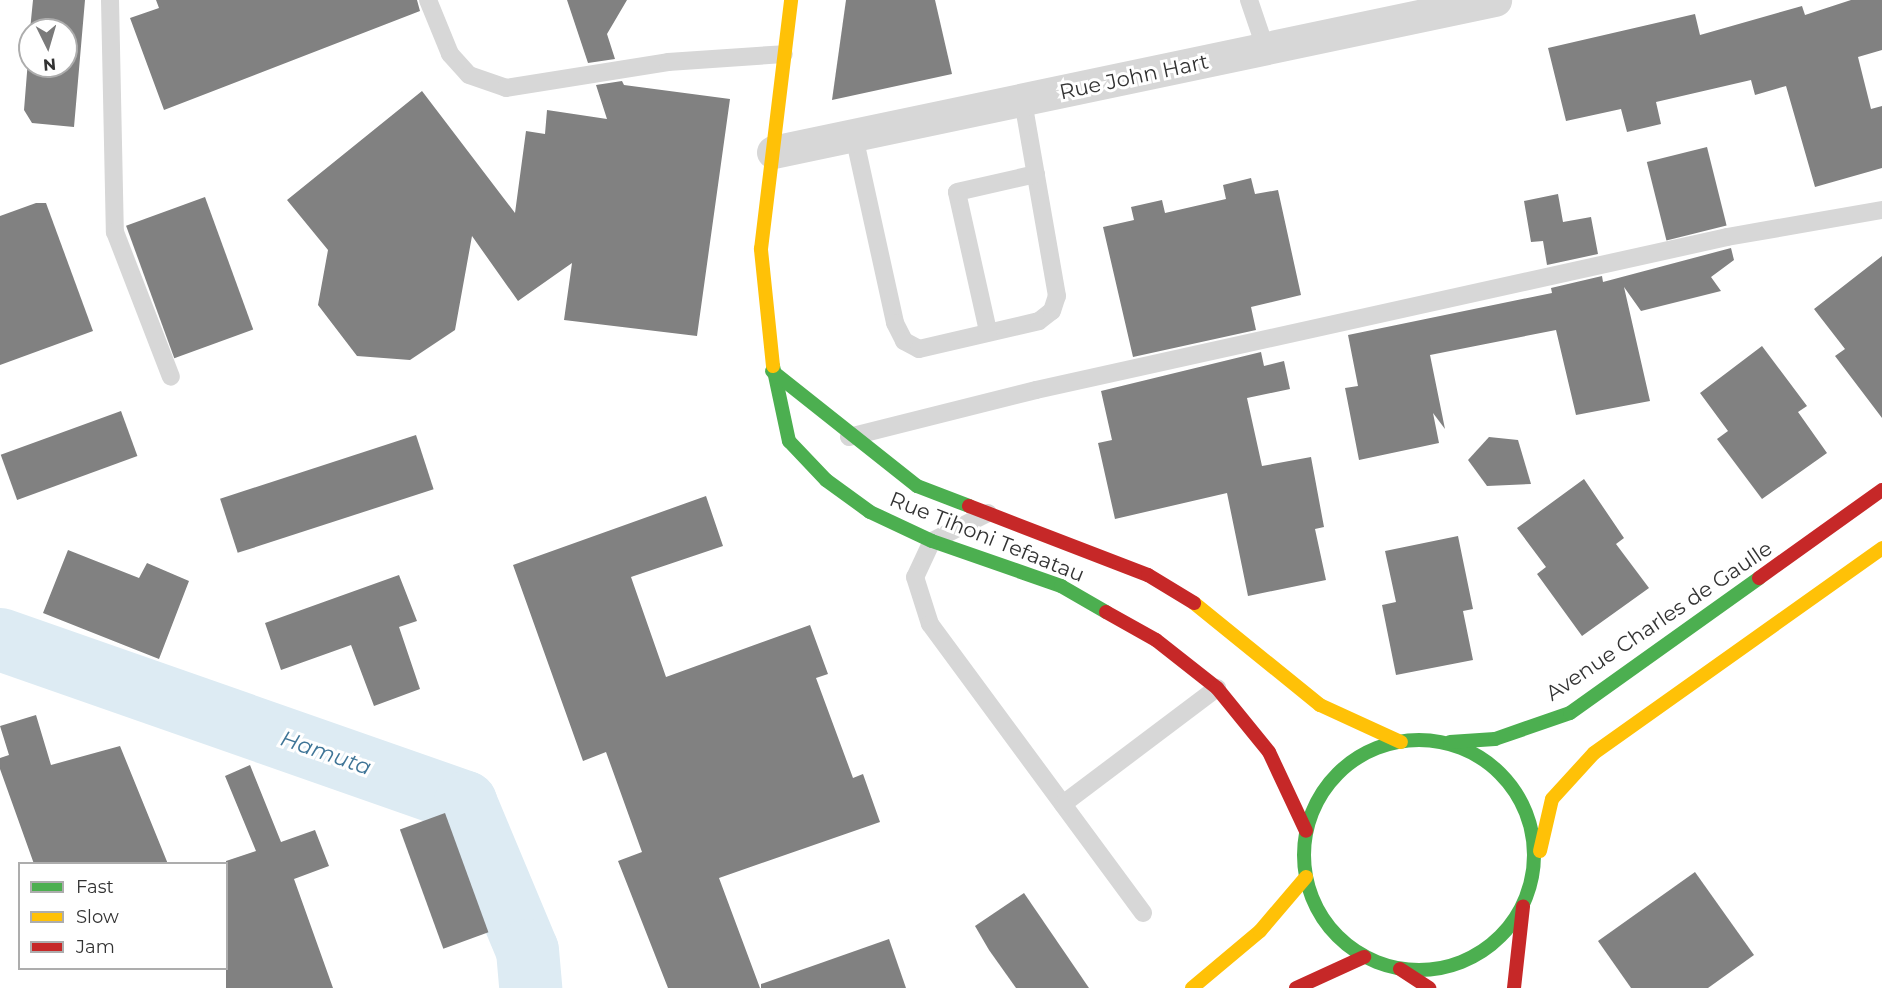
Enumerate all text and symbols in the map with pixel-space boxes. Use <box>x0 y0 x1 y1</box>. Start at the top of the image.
north arrow <box>18 18 78 78</box>
street label: Rue John Hart <box>1057 49 1211 105</box>
text: N <box>42 54 57 74</box>
street label: Rue Tihoni Tefaatau <box>886 486 1088 588</box>
street label: Avenue Charles de Gaulle <box>1541 536 1777 706</box>
water label: Hamuta <box>277 725 375 781</box>
legend <box>18 862 228 970</box>
text: Fast <box>76 876 114 898</box>
text: Slow <box>76 906 119 928</box>
text: Jam <box>76 936 115 958</box>

